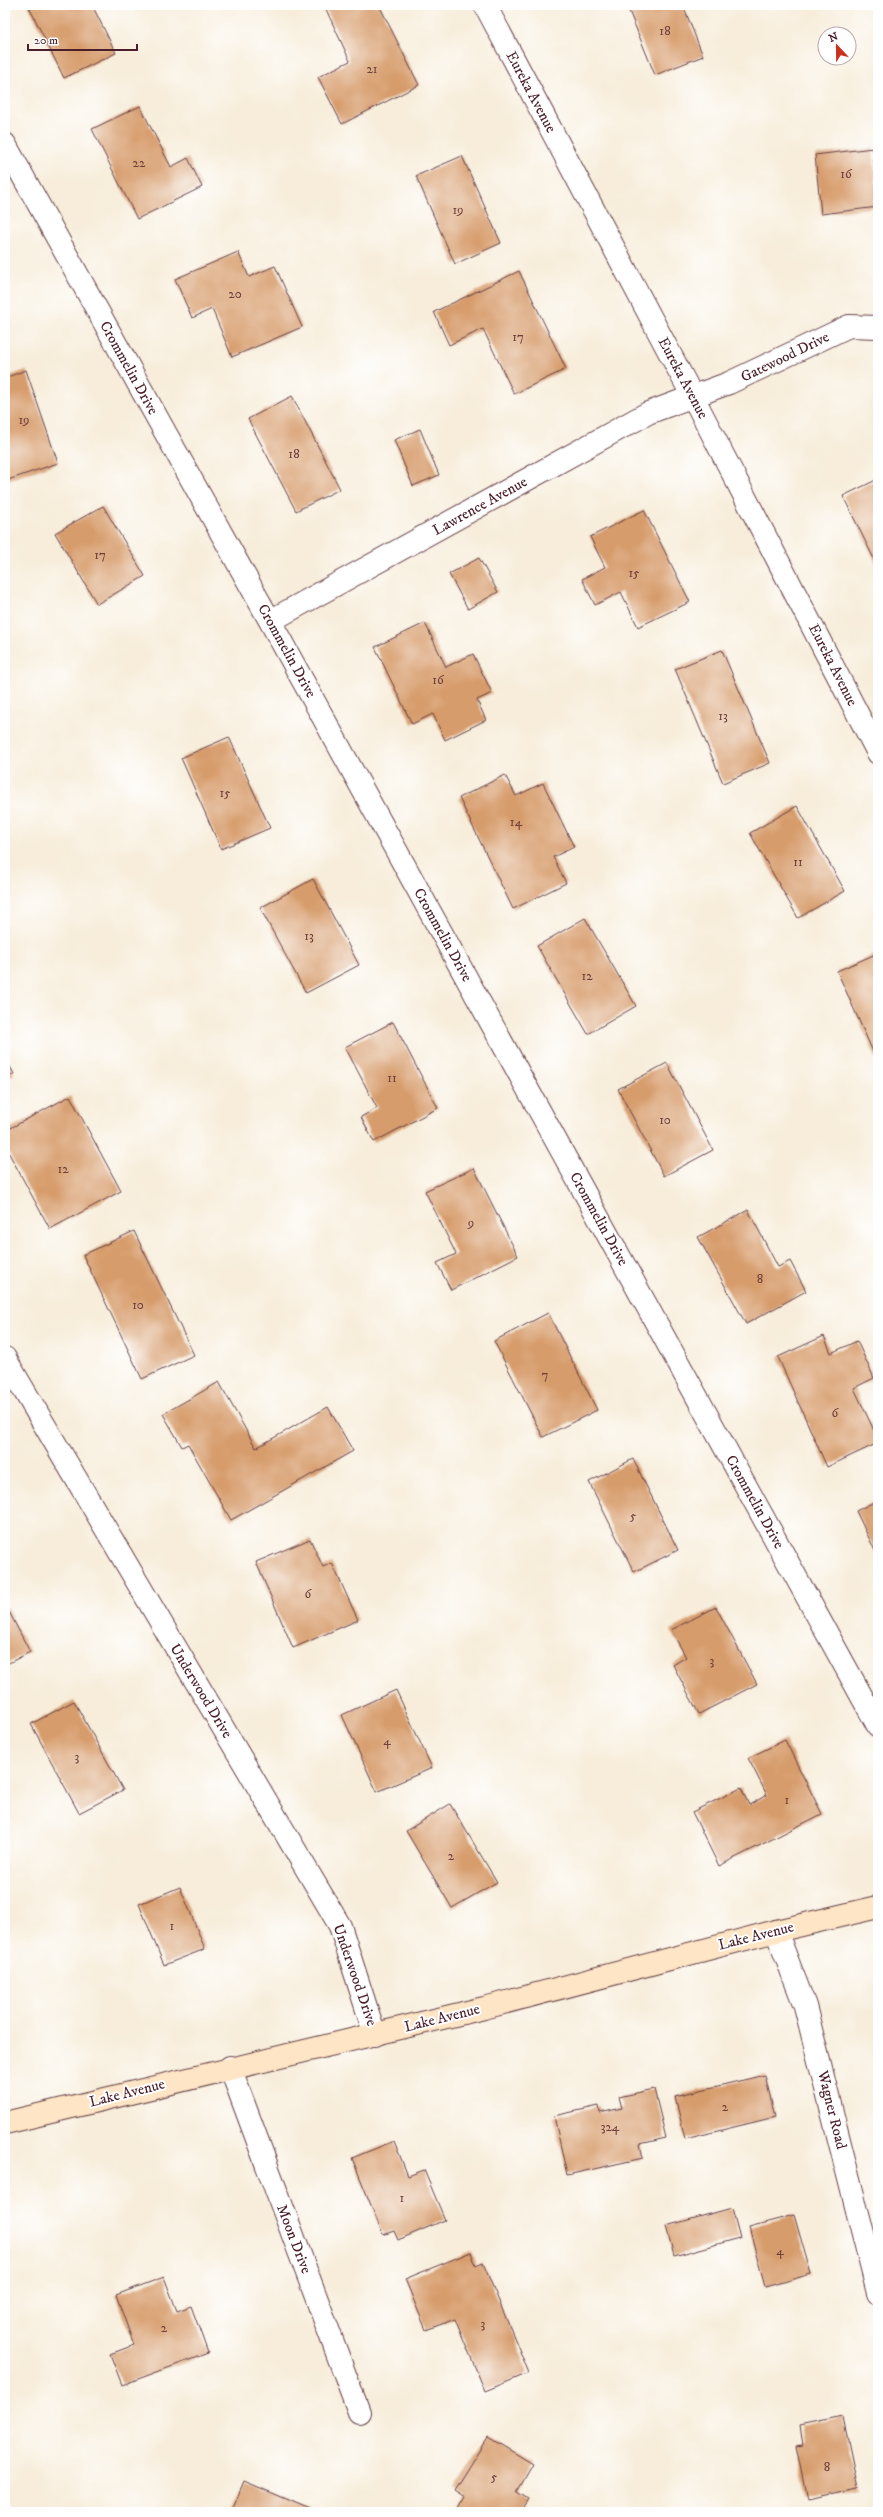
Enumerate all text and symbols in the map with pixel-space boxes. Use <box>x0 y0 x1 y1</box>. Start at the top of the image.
house number: 18 <box>659 23 671 39</box>
scale bar <box>28 26 137 52</box>
north arrow <box>817 26 857 66</box>
text: N <box>827 29 840 46</box>
text: 20 m <box>34 33 58 48</box>
street label: Eureka Avenue <box>502 48 560 136</box>
house number: 21 <box>366 61 378 77</box>
house number: 22 <box>133 155 146 171</box>
house number: 16 <box>840 166 853 182</box>
house number: 19 <box>452 202 464 218</box>
house number: 20 <box>228 286 242 302</box>
street label: Crommelin Drive <box>95 318 163 418</box>
street label: Gatewood Drive <box>738 327 832 387</box>
house number: 17 <box>512 329 524 345</box>
street label: Eureka Avenue <box>654 334 712 422</box>
house number: 19 <box>18 412 30 428</box>
house number: 18 <box>288 446 300 462</box>
street label: Lawrence Avenue <box>429 472 531 540</box>
house number: 17 <box>94 547 106 563</box>
house number: 15 <box>628 565 640 581</box>
street label: Crommelin Drive <box>253 601 321 701</box>
street label: Eureka Avenue <box>804 621 862 709</box>
house number: 16 <box>432 672 445 688</box>
house number: 13 <box>718 708 728 724</box>
house number: 15 <box>219 785 231 801</box>
house number: 14 <box>510 814 523 830</box>
house number: 11 <box>793 854 803 870</box>
street label: Crommelin Drive <box>409 885 477 985</box>
house number: 13 <box>304 928 314 944</box>
house number: 12 <box>581 968 593 984</box>
house number: 11 <box>387 1070 397 1086</box>
house number: 10 <box>659 1112 671 1128</box>
house number: 12 <box>57 1161 69 1177</box>
street label: Crommelin Drive <box>565 1169 633 1269</box>
house number: 9 <box>467 1215 474 1231</box>
house number: 8 <box>757 1271 763 1287</box>
house number: 10 <box>132 1297 144 1313</box>
house number: 7 <box>542 1367 549 1383</box>
house number: 6 <box>832 1405 840 1421</box>
street label: Crommelin Drive <box>721 1452 789 1552</box>
house number: 5 <box>630 1508 637 1524</box>
house number: 6 <box>305 1586 313 1602</box>
street label: Underwood Drive <box>165 1640 237 1742</box>
house number: 3 <box>710 1653 715 1669</box>
house number: 4 <box>383 1733 391 1749</box>
house number: 3 <box>75 1749 80 1765</box>
house number: 1 <box>785 1792 790 1808</box>
house number: 2 <box>448 1848 455 1864</box>
street label: Lake Avenue <box>716 1917 796 1955</box>
house number: 1 <box>170 1918 175 1934</box>
street label: Underwood Drive <box>329 1921 381 2029</box>
street label: Lake Avenue <box>402 1999 482 2037</box>
street label: Wagner Road <box>813 2068 851 2152</box>
street label: Lake Avenue <box>87 2074 167 2112</box>
house number: 2 <box>722 2099 729 2115</box>
house number: 324 <box>601 2119 620 2135</box>
house number: 1 <box>400 2190 405 2206</box>
street label: Moon Drive <box>272 2202 316 2276</box>
house number: 4 <box>776 2243 784 2259</box>
house number: 3 <box>481 2316 486 2332</box>
house number: 2 <box>161 2320 168 2336</box>
house number: 8 <box>824 2459 830 2475</box>
house number: 5 <box>491 2469 498 2485</box>

